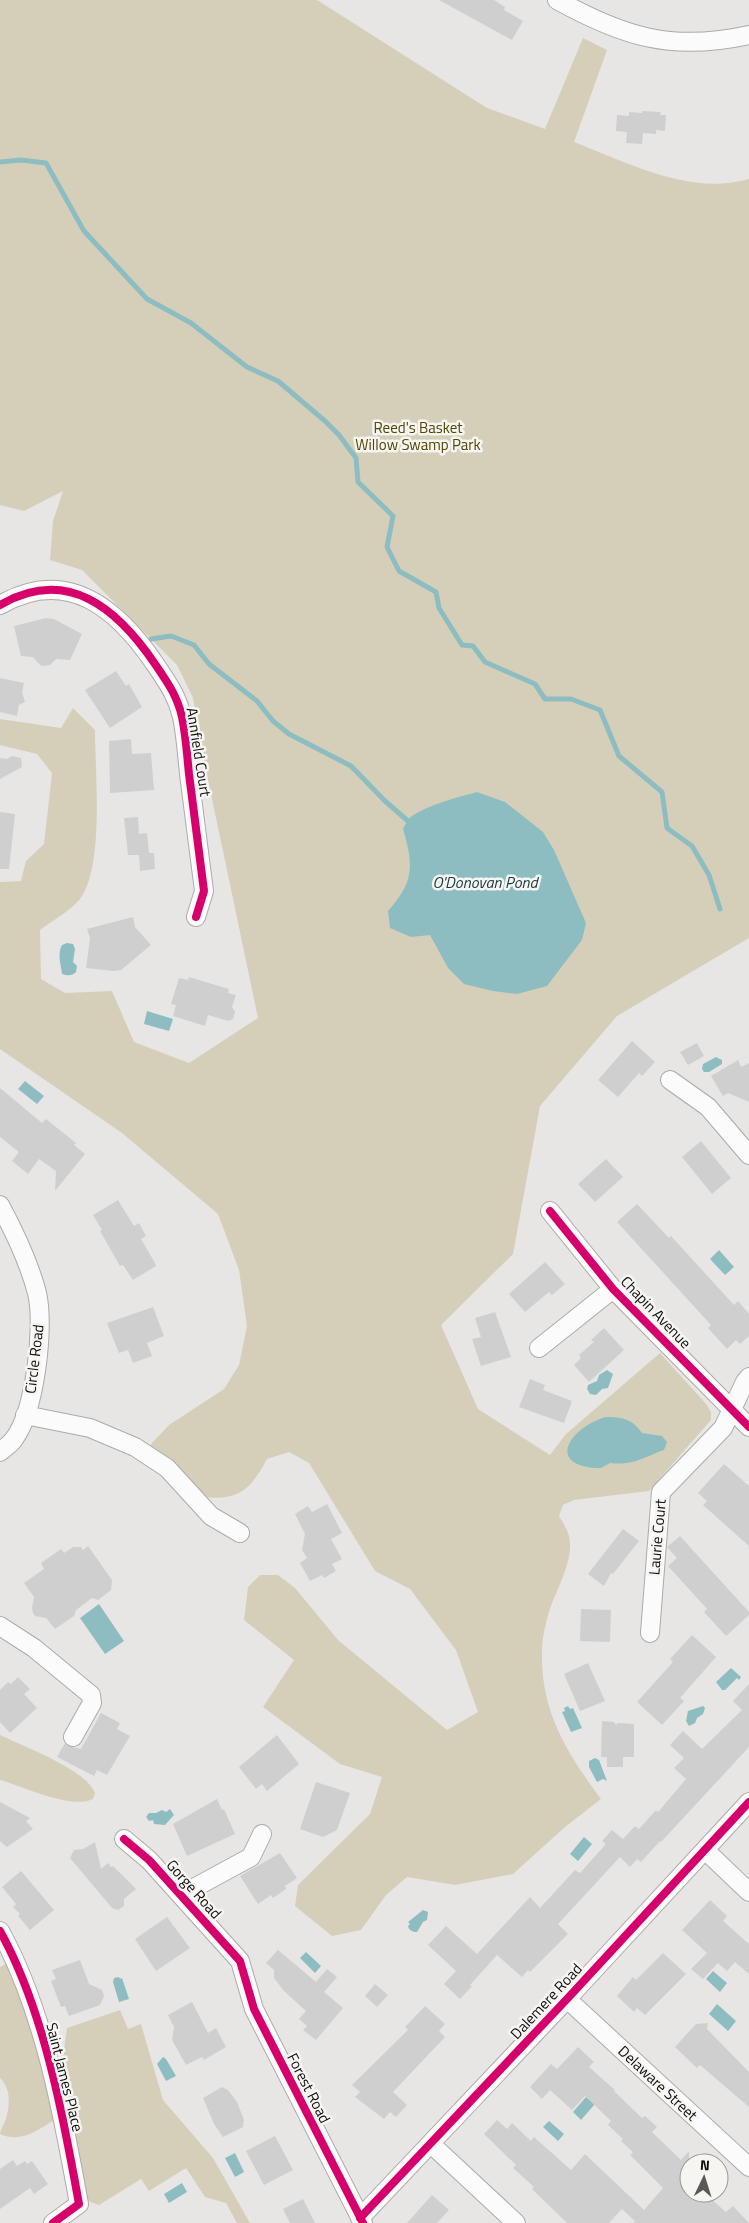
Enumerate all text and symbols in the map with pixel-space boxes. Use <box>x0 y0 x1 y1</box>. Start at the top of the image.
park label: Reed's Basket Willow Swamp Park <box>355 416 481 456</box>
street label: Annfield Court <box>181 706 218 799</box>
water label: O'Donovan Pond <box>432 870 540 894</box>
street label: Chapin Avenue <box>615 1270 697 1354</box>
street label: Circle Road <box>18 1323 50 1395</box>
street label: Laurie Court <box>642 1497 672 1576</box>
street label: Gorge Road <box>161 1854 227 1924</box>
street label: Dalemere Road <box>505 1958 587 2044</box>
street label: Saint James Place <box>40 2020 90 2134</box>
street label: Delaware Street <box>613 2040 704 2127</box>
street label: Forest Road <box>281 2049 337 2127</box>
north arrow <box>679 2153 729 2203</box>
text: N <box>699 2154 711 2175</box>

